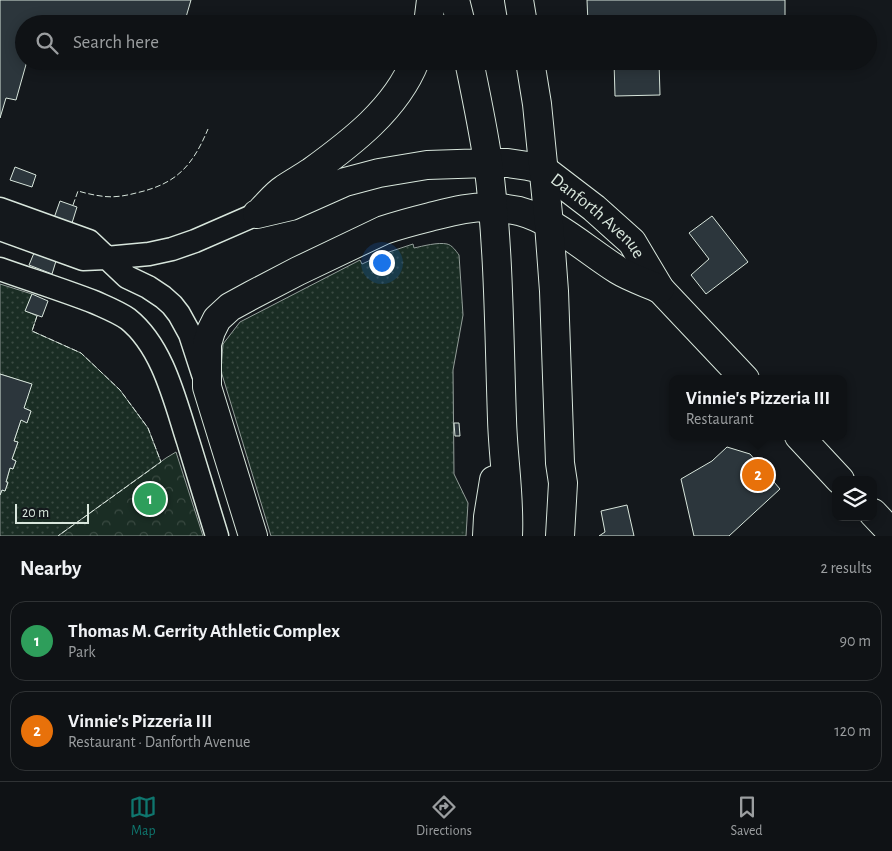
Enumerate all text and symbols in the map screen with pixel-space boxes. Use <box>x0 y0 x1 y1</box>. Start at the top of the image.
search box <box>15 15 877 70</box>
icon: search <box>33 29 61 57</box>
text: Search here <box>73 33 159 52</box>
street label: Danforth Avenue <box>547 170 648 262</box>
your location <box>369 250 395 276</box>
popup <box>669 375 847 440</box>
text: Vinnie's Pizzeria III <box>686 389 830 408</box>
text: Restaurant <box>686 411 754 427</box>
pin: 2 <box>742 456 774 494</box>
map controls <box>832 476 877 521</box>
button: layers <box>832 476 877 521</box>
pin: 1 <box>134 480 166 518</box>
scale bar <box>15 501 89 524</box>
text: 20 m <box>22 506 49 520</box>
text: Nearby <box>20 558 81 579</box>
text: 2 results <box>820 560 872 576</box>
text: Thomas M. Gerrity Athletic Complex <box>68 622 340 641</box>
text: 1 <box>34 633 40 649</box>
text: 90 m <box>840 633 871 649</box>
text: Park <box>68 644 96 660</box>
text: Vinnie's Pizzeria III <box>68 712 212 731</box>
text: 2 <box>33 723 41 739</box>
text: 120 m <box>834 723 871 739</box>
text: Restaurant · Danforth Avenue <box>68 734 250 750</box>
tab: Map <box>129 793 157 840</box>
tab: Directions <box>416 793 472 840</box>
tab: Saved <box>731 793 763 840</box>

